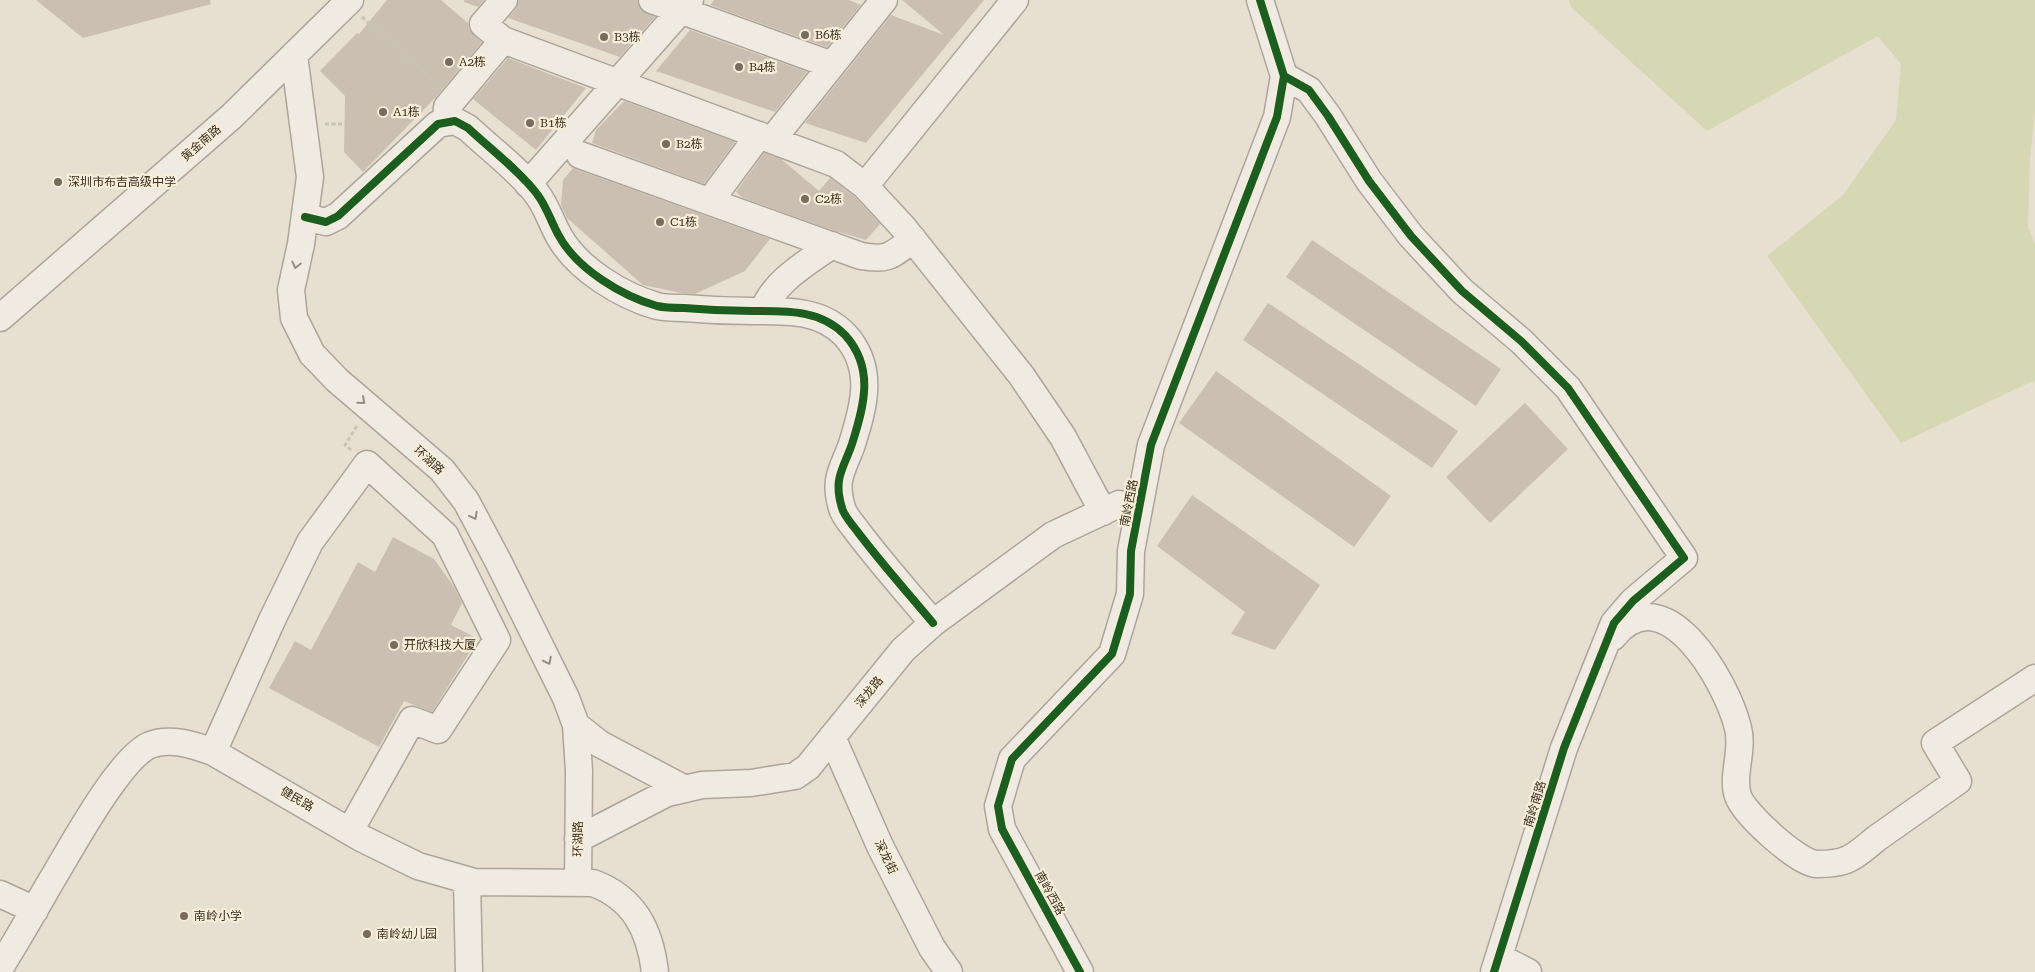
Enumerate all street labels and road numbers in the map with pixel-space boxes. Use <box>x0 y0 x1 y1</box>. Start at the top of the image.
street label: 黄金南路 <box>178 122 224 164</box>
street label: 环湖路 <box>411 443 447 477</box>
street label: 南岭西路 <box>1118 478 1140 528</box>
street label: 深龙路 <box>852 674 886 710</box>
street label: 南岭南路 <box>1521 779 1549 829</box>
street label: 健民路 <box>278 784 316 814</box>
street label: 环湖路 <box>571 821 585 857</box>
street label: 深龙街 <box>872 838 900 876</box>
street label: 南岭西路 <box>1032 869 1068 917</box>

